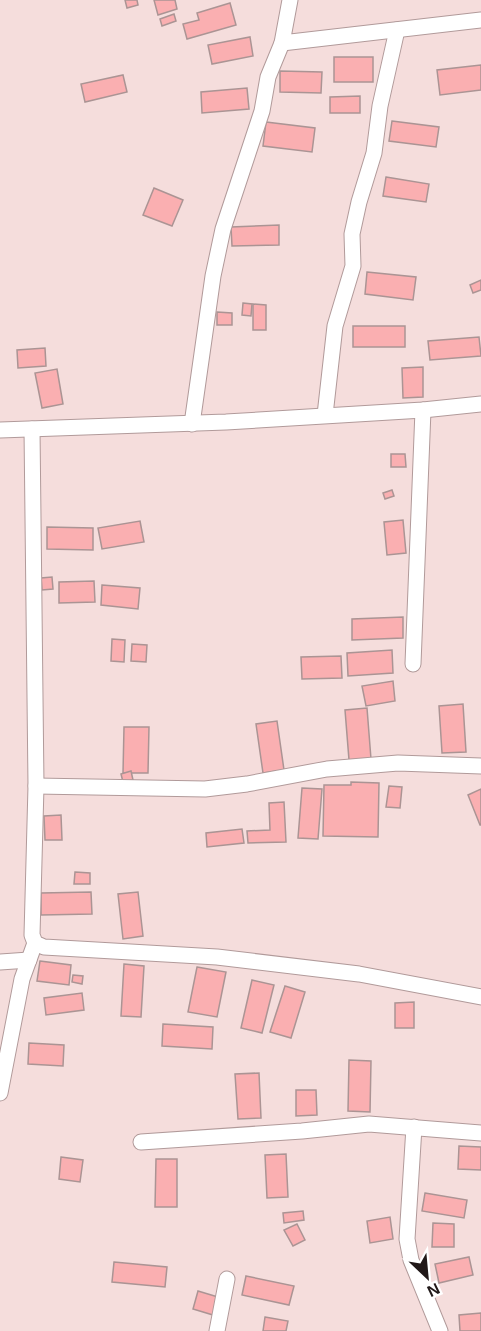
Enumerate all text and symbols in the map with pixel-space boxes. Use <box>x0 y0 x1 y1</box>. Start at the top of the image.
north arrow <box>397 1247 457 1307</box>
text: N <box>424 1280 442 1300</box>

